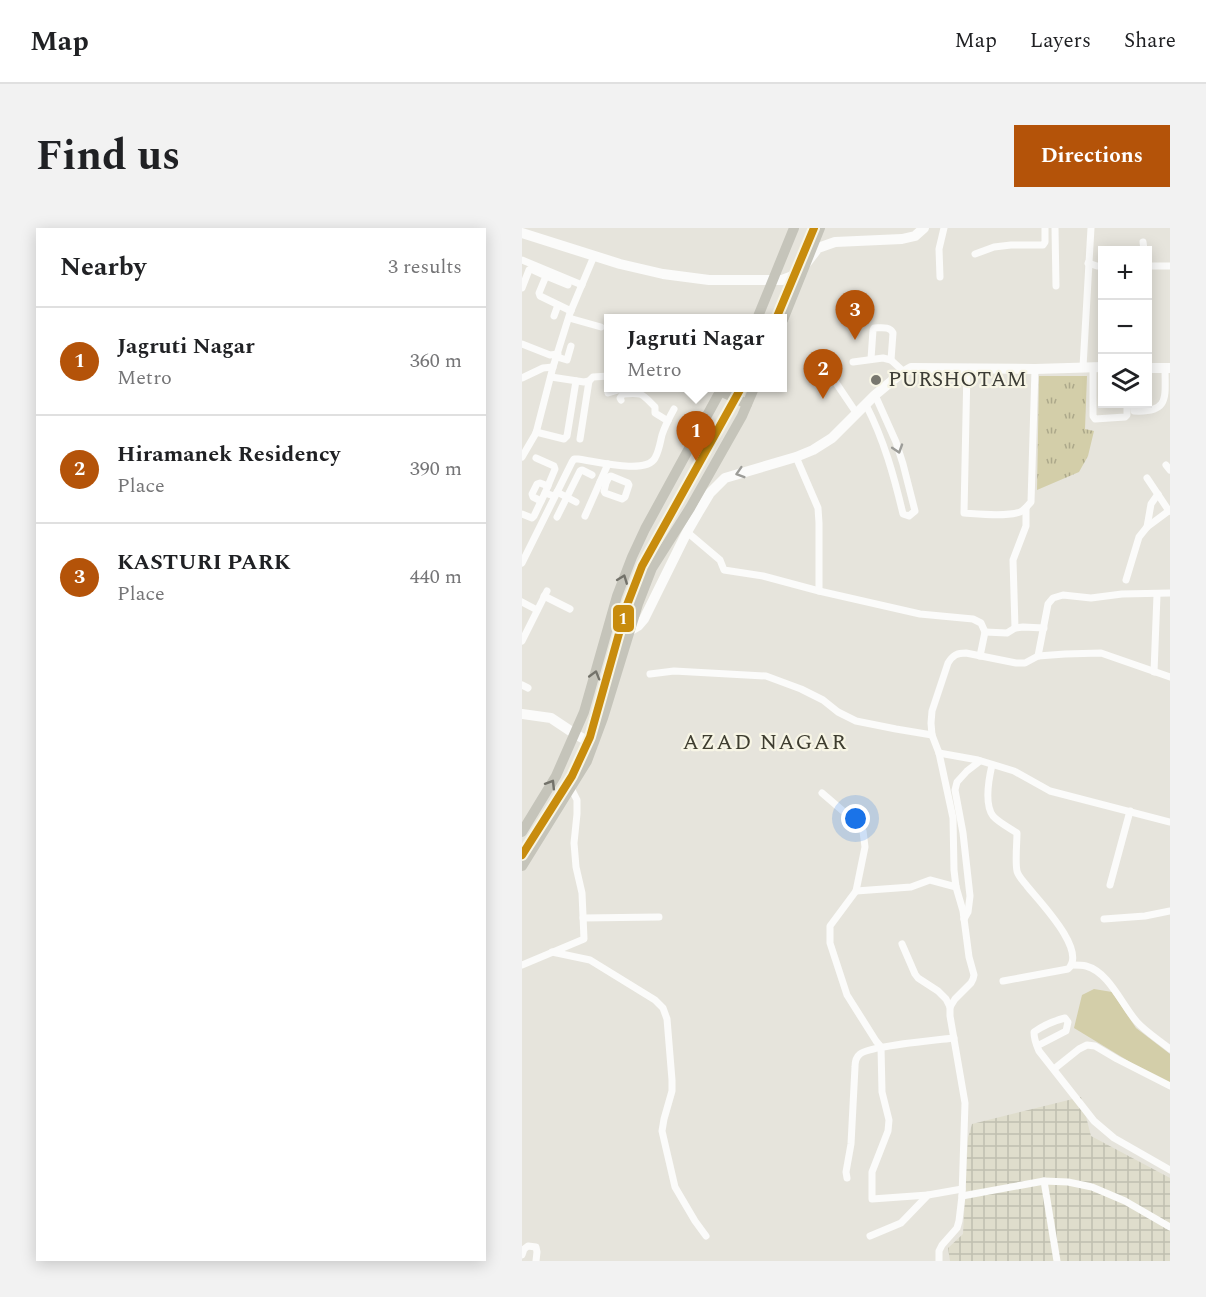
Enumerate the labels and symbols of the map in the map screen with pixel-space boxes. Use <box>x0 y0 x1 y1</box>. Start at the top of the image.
pin: 3 <box>836 291 874 340</box>
pin: 2 <box>804 350 842 399</box>
place label: PURSHOTAM <box>888 364 1027 396</box>
marker: PURSHOTAM <box>869 373 883 387</box>
pin: 1 <box>676 412 716 461</box>
one-way arrow <box>891 443 904 454</box>
one-way arrow <box>735 466 746 478</box>
one-way arrow <box>616 574 628 585</box>
line badge: 1 <box>612 604 635 633</box>
text: 1 <box>619 607 627 631</box>
one-way arrow <box>588 670 600 681</box>
district label: AZAD NAGAR <box>682 726 848 759</box>
one-way arrow <box>544 780 555 791</box>
your location <box>841 804 870 833</box>

